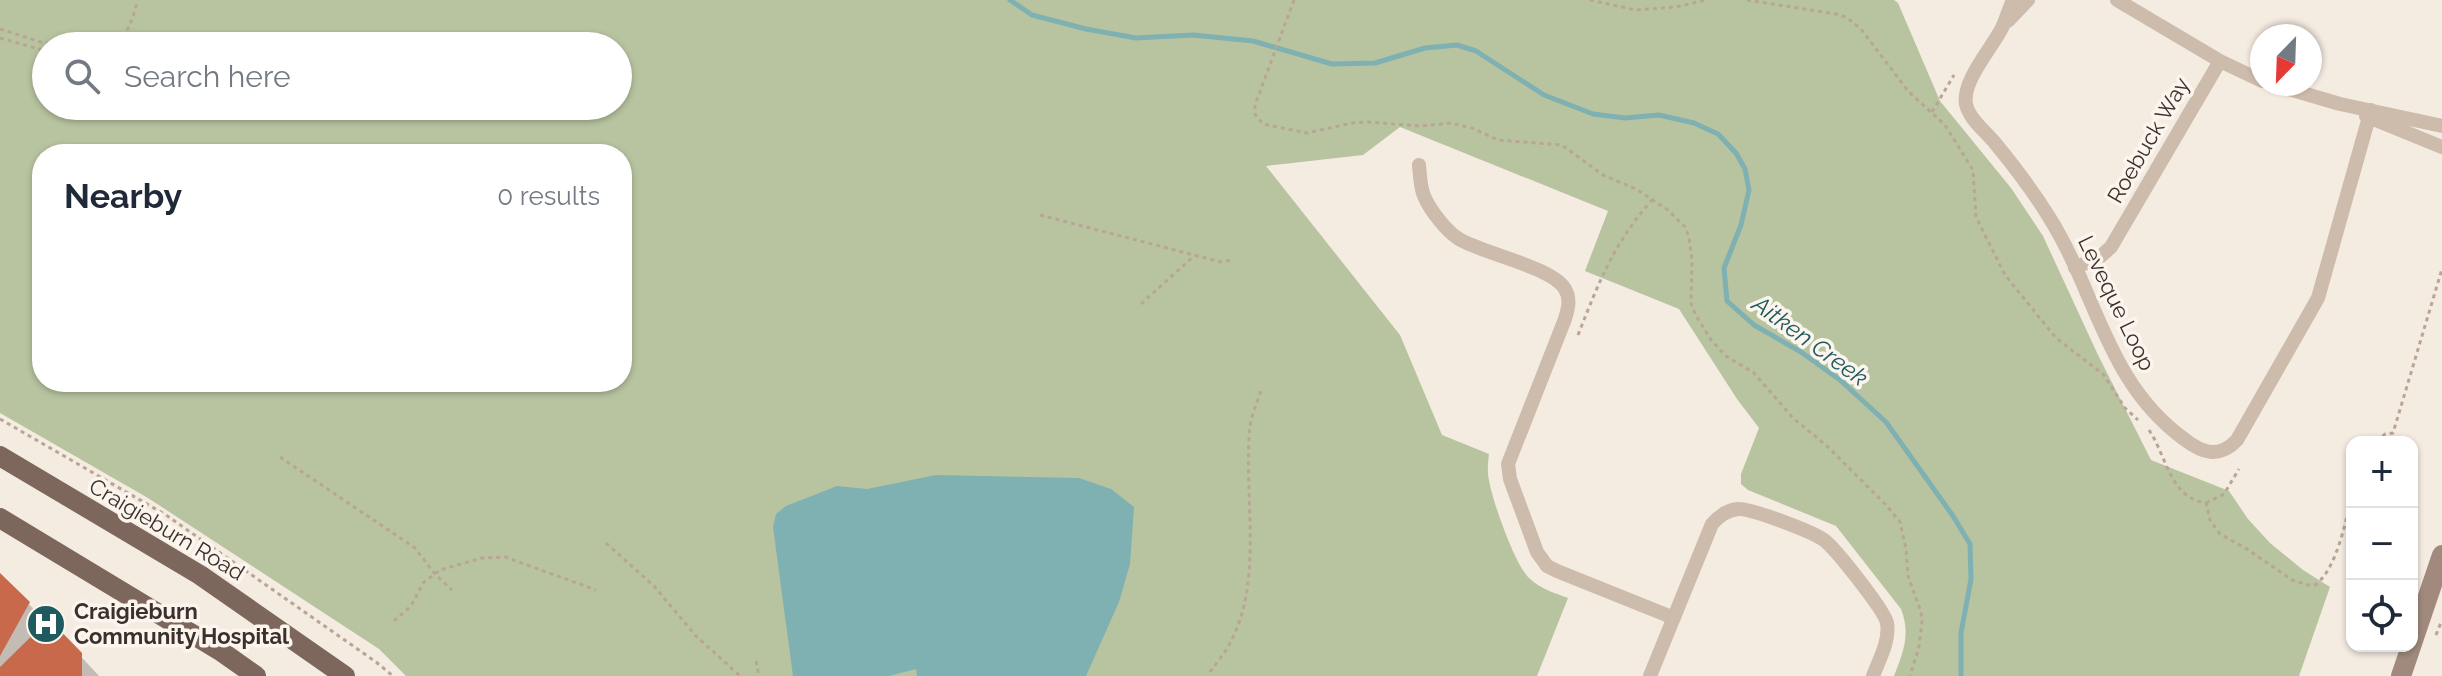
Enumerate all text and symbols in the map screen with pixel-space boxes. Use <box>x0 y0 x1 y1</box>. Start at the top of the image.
north arrow <box>2250 24 2322 96</box>
search box <box>32 32 632 120</box>
icon: search <box>60 54 104 98</box>
text: Search here <box>124 59 291 94</box>
street label: Roebuck Way <box>2102 73 2194 207</box>
text: Nearby <box>64 176 182 216</box>
text: 0 results <box>497 181 600 211</box>
street label: Leveque Loop <box>2073 231 2161 375</box>
water label: Aitken Creek <box>1745 288 1874 392</box>
map controls <box>2346 436 2418 652</box>
button: + <box>2346 436 2418 508</box>
street label: Craigieburn Road <box>85 472 249 586</box>
button: − <box>2346 508 2418 580</box>
button: locate <box>2346 580 2418 652</box>
place label: Craigieburn Community Hospital <box>74 598 290 649</box>
hospital icon: Craigieburn Community Hospital <box>25 603 67 645</box>

